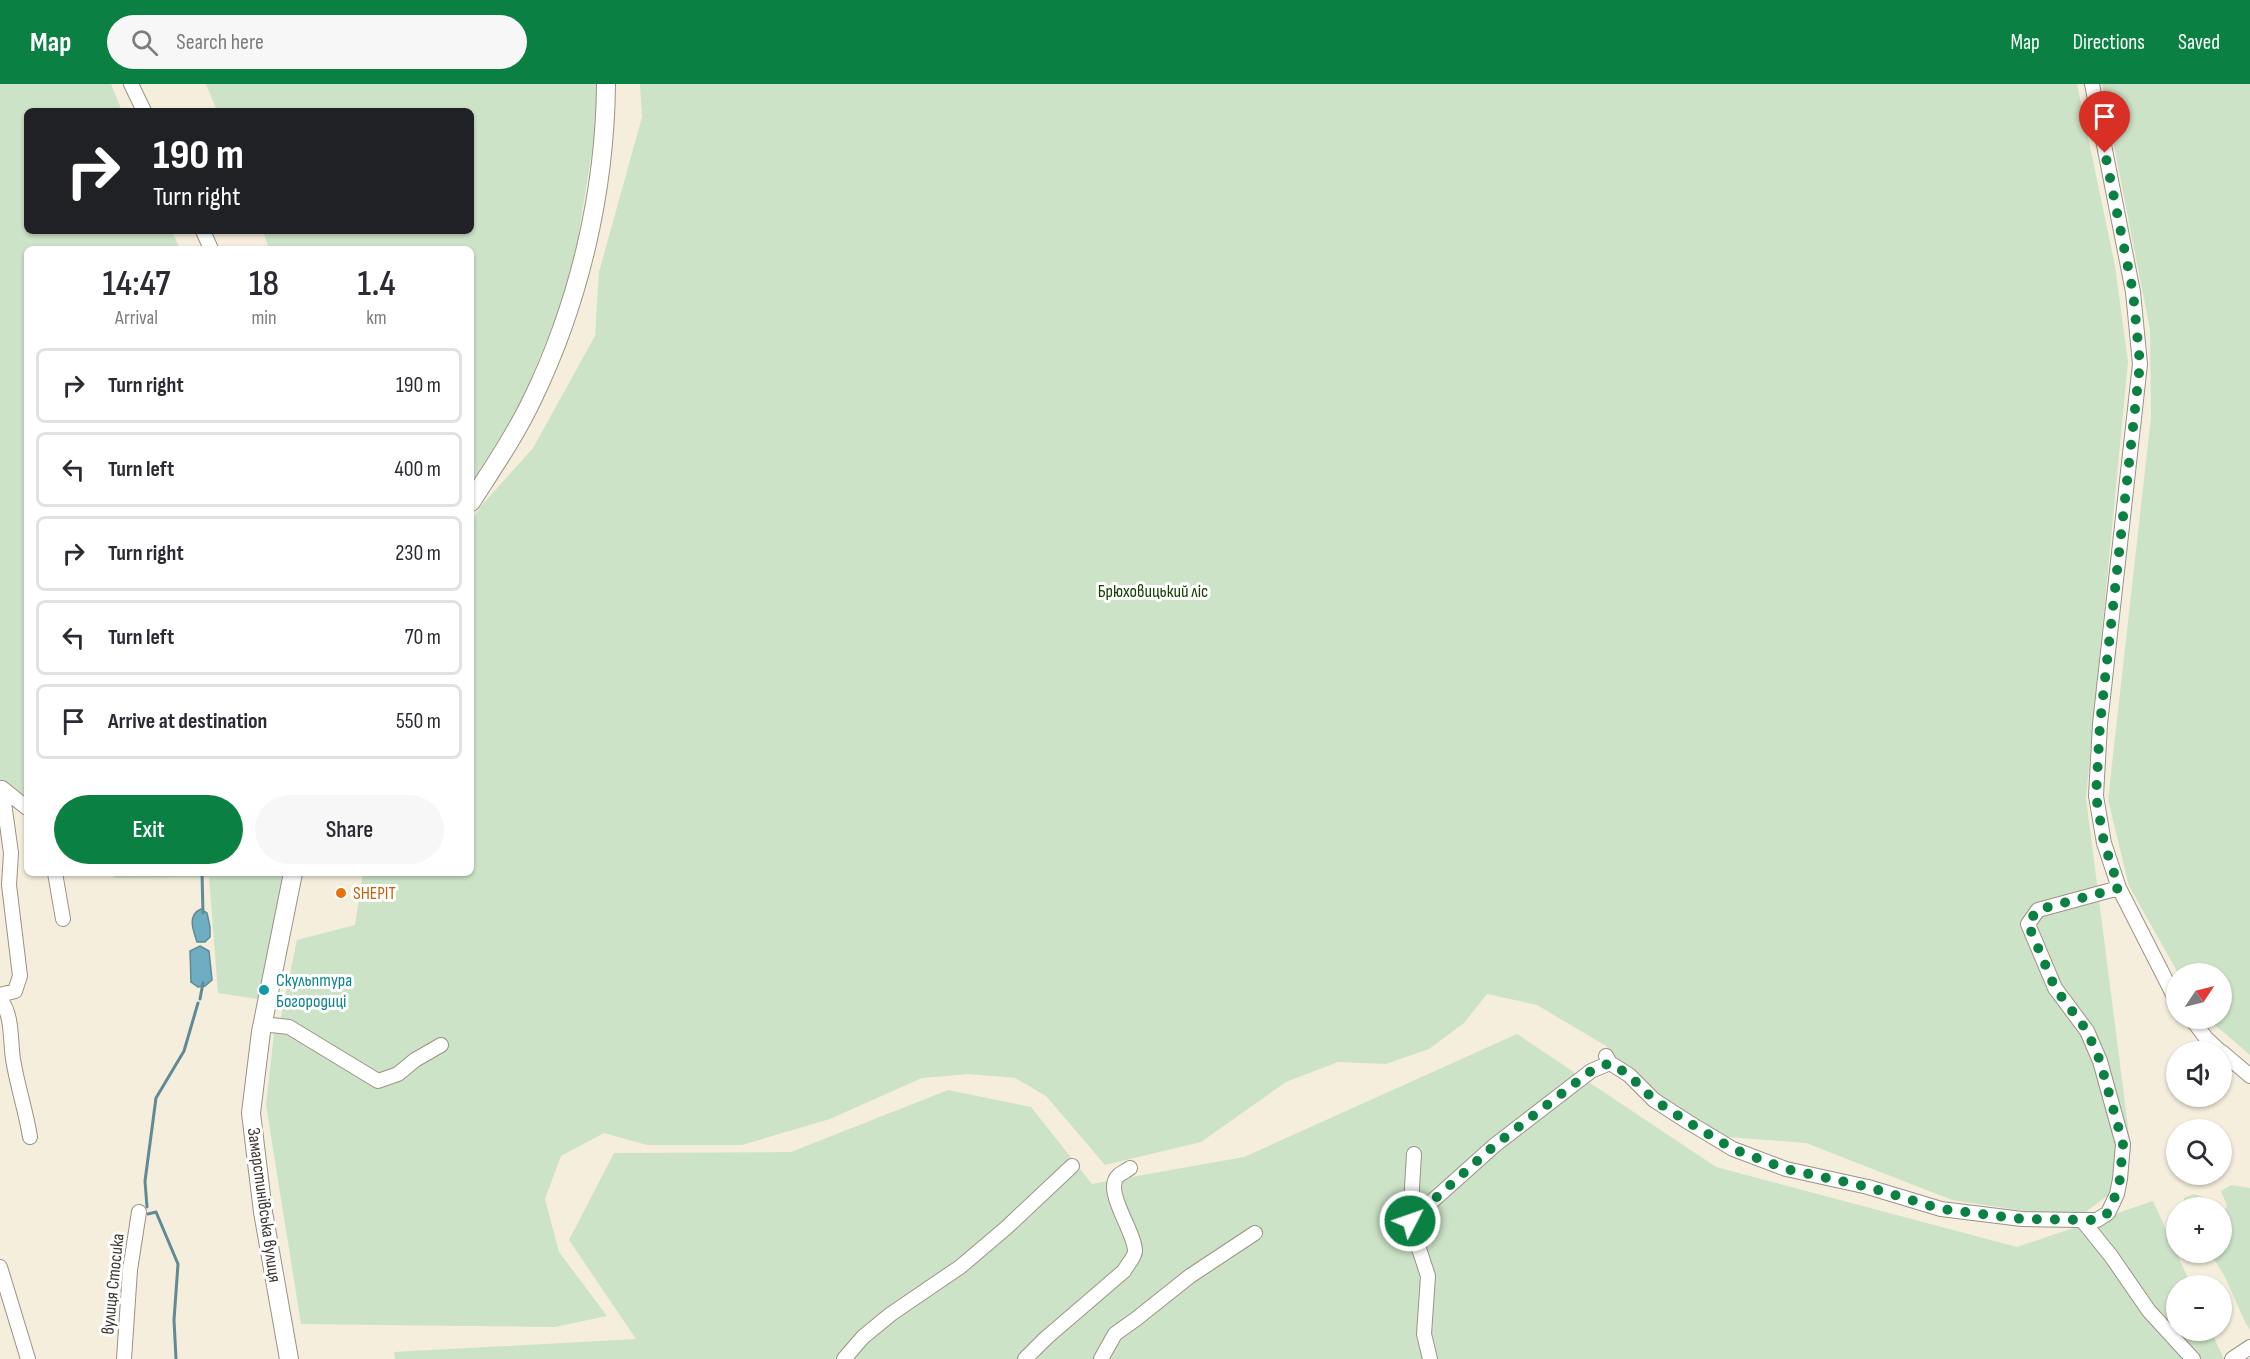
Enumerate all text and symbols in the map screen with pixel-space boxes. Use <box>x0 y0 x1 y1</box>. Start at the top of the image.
search box <box>107 15 527 69</box>
text: Map <box>30 26 71 59</box>
icon: search <box>128 26 161 59</box>
text: Search here <box>176 29 264 56</box>
text: Map <box>2010 30 2040 55</box>
text: Directions <box>2073 30 2145 55</box>
text: Saved <box>2178 30 2220 55</box>
pin <box>2079 91 2130 153</box>
icon: arrive <box>2088 100 2121 133</box>
text: 190 m <box>153 130 244 181</box>
icon: right <box>54 132 132 210</box>
text: Turn right <box>153 181 240 213</box>
text: 14:47 <box>102 263 171 306</box>
text: 18 <box>249 263 279 306</box>
text: 1.4 <box>357 263 396 306</box>
text: Arrival <box>115 306 158 330</box>
text: min <box>251 306 277 330</box>
text: km <box>366 306 387 330</box>
icon: right <box>57 369 90 402</box>
text: Turn right <box>108 372 184 399</box>
text: 190 m <box>396 372 441 399</box>
icon: left <box>57 453 90 486</box>
text: Turn left <box>108 456 174 483</box>
text: 400 m <box>395 456 441 483</box>
icon: right <box>57 537 90 570</box>
text: Turn right <box>108 540 184 567</box>
text: 230 m <box>395 540 441 567</box>
park label: Брюховицький ліс <box>1098 581 1208 602</box>
icon: left <box>57 621 90 654</box>
text: Turn left <box>108 624 174 651</box>
text: 70 m <box>405 624 441 651</box>
icon: arrive <box>57 705 90 738</box>
text: Arrive at destination <box>108 708 267 735</box>
text: 550 m <box>396 708 441 735</box>
button: Exit <box>54 795 243 864</box>
button: Share <box>255 795 444 864</box>
place label: SHEPIT <box>353 883 396 904</box>
marker: SHEPIT <box>334 886 348 900</box>
north arrow <box>2166 963 2232 1029</box>
map controls <box>2166 963 2232 1341</box>
place label: Скульптура Богородиці <box>276 970 352 1012</box>
marker: Скульптура Богородиці <box>257 983 271 997</box>
button: sound <box>2166 1041 2232 1107</box>
button: search <box>2166 1119 2232 1185</box>
street label: Замарстинівська вулиця <box>243 1126 285 1284</box>
position arrow <box>1378 1189 1442 1253</box>
button: + <box>2166 1197 2232 1263</box>
street label: вулиця Стосика <box>97 1232 129 1336</box>
button: − <box>2166 1275 2232 1341</box>

